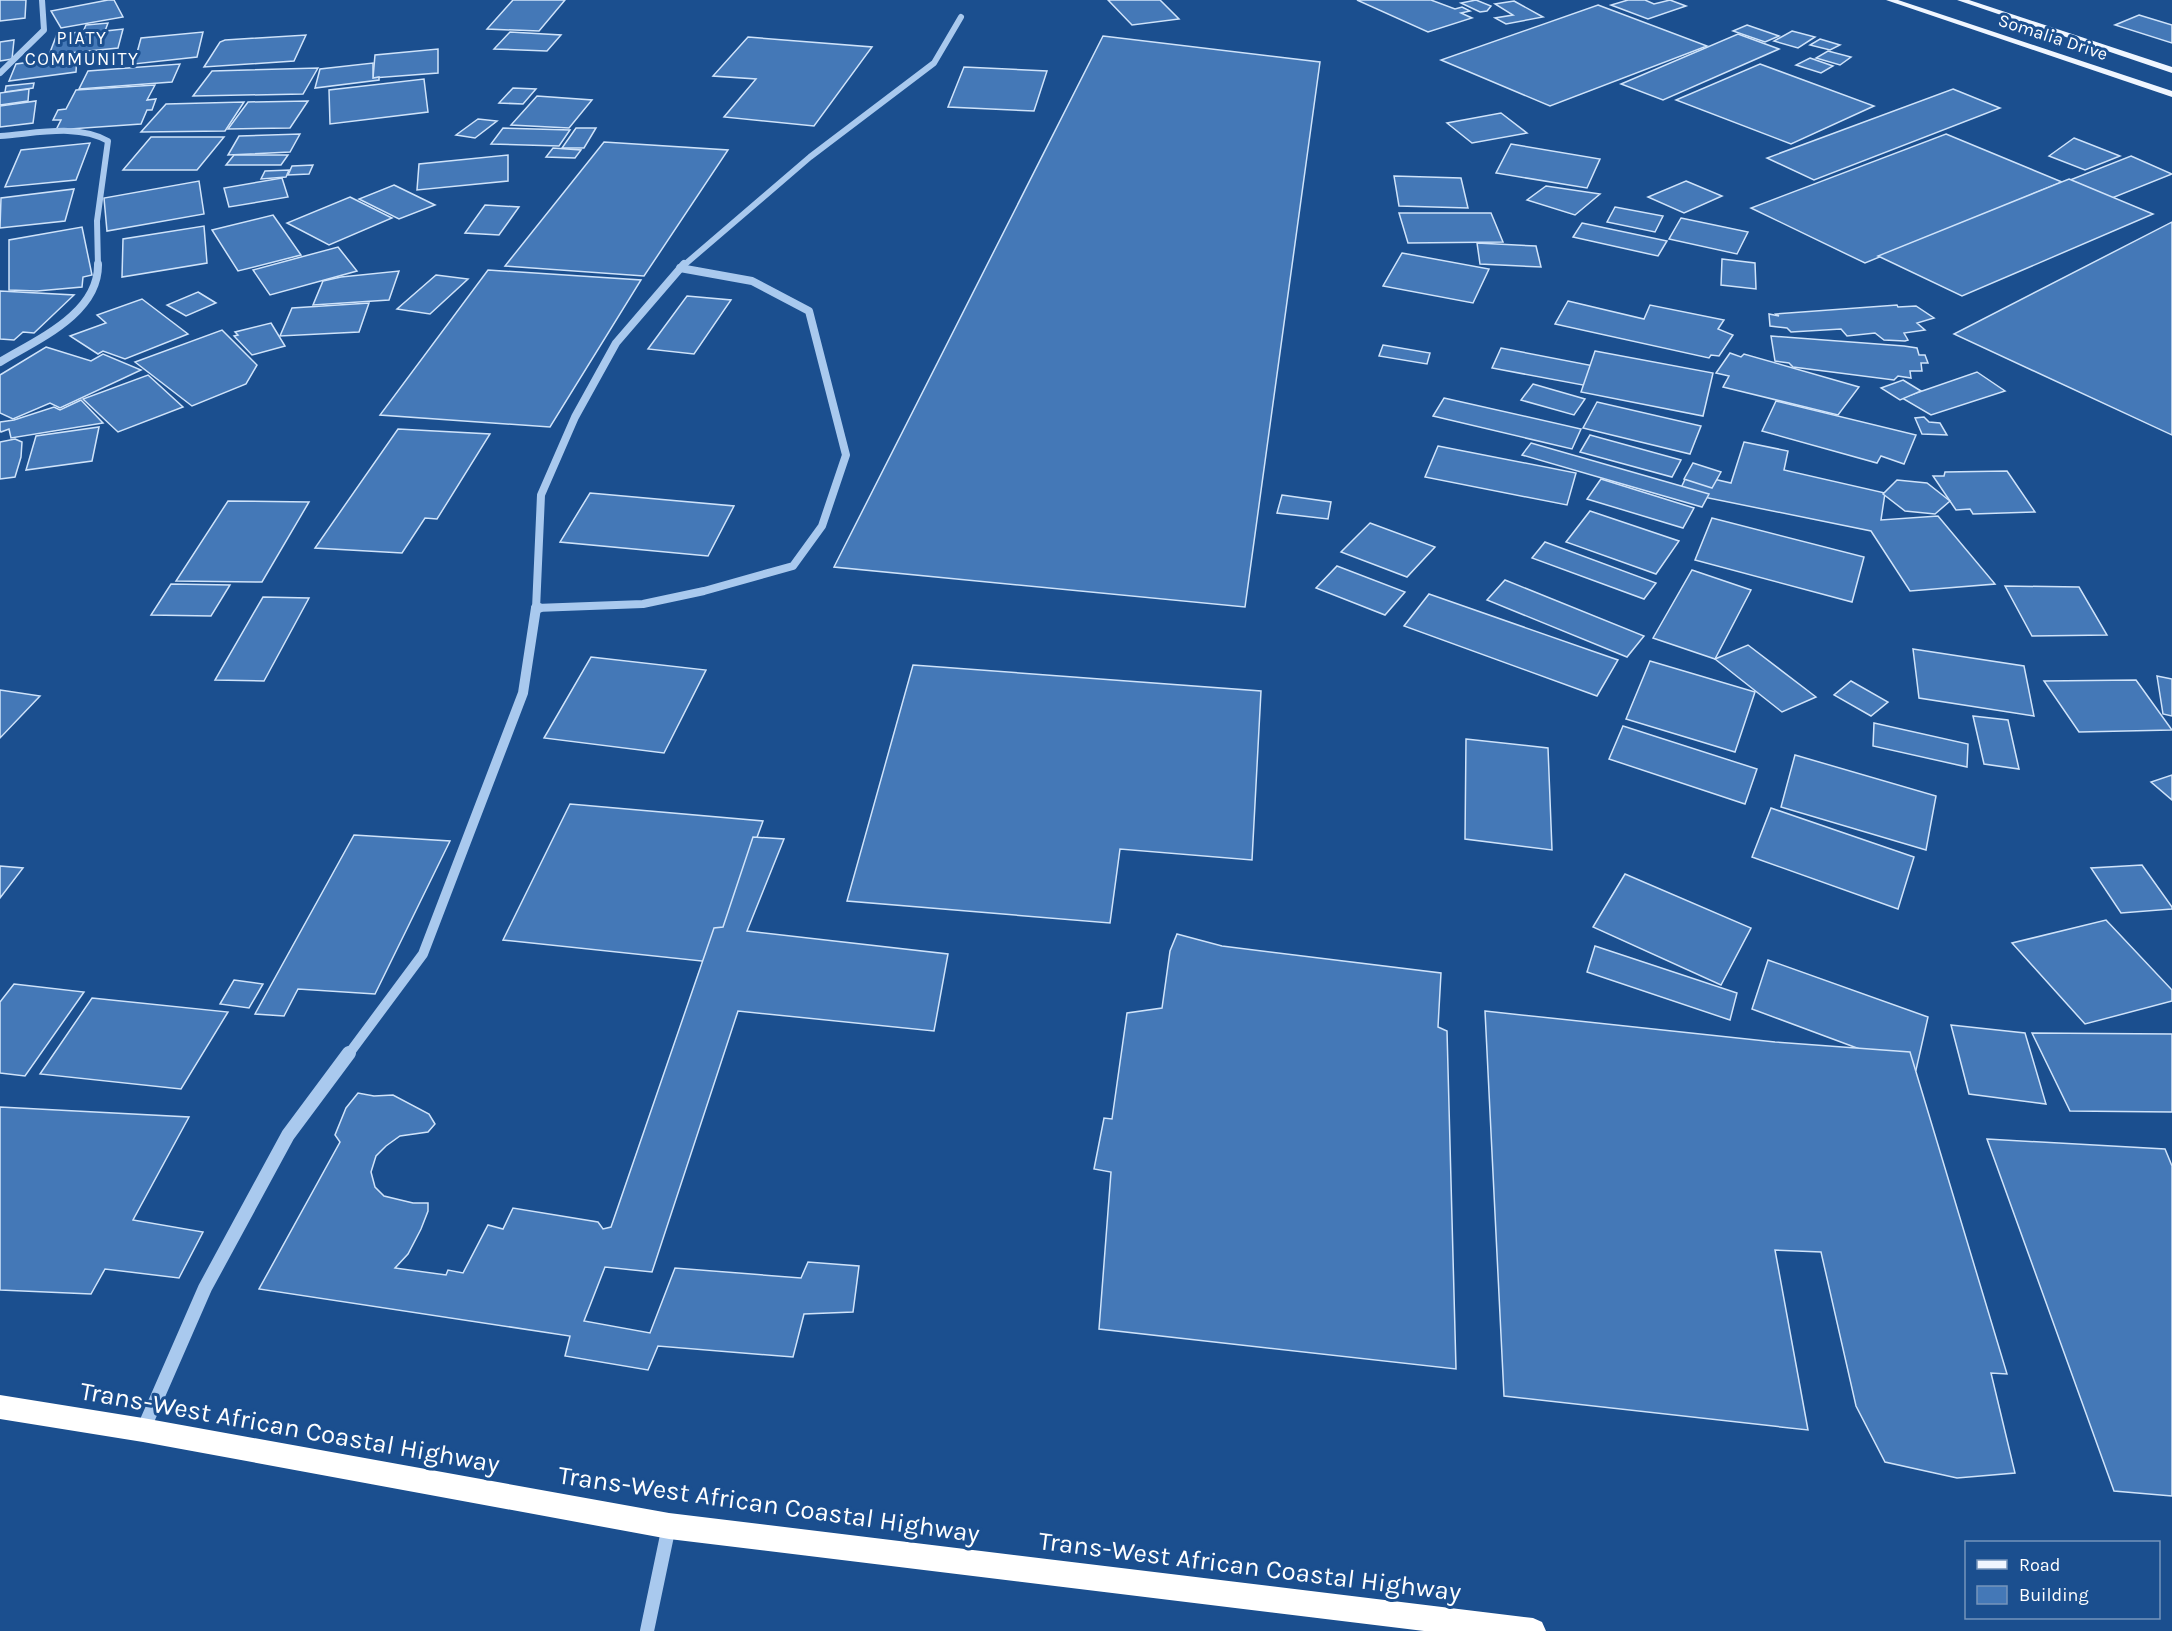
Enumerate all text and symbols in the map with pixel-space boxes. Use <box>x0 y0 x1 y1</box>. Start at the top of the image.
street label: Somalia Drive <box>1995 9 2111 65</box>
district label: PIATY COMMUNITY <box>25 27 139 70</box>
street label: Trans-West African Coastal Highway <box>78 1375 502 1480</box>
street label: Trans-West African Coastal Highway <box>556 1460 982 1549</box>
street label: Trans-West African Coastal Highway <box>1037 1525 1463 1608</box>
legend <box>1965 1541 2160 1619</box>
text: Road <box>2019 1554 2060 1576</box>
text: Building <box>2019 1584 2089 1606</box>

